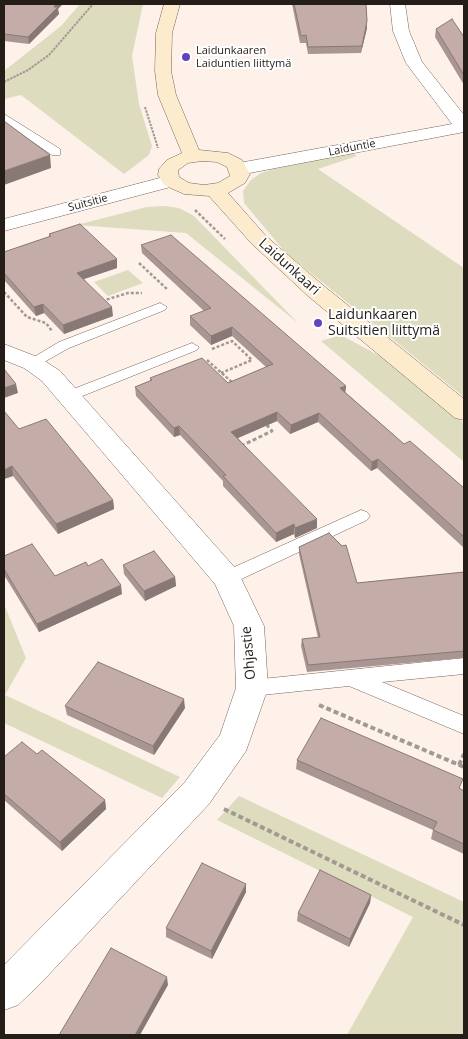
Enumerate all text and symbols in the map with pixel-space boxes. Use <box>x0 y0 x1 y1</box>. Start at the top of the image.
place label: Laidunkaaren Laiduntien liittymä <box>196 44 291 70</box>
marker: Laidunkaaren Laiduntien liittymä <box>180 51 192 63</box>
street label: Laiduntie <box>327 137 377 159</box>
street label: Suitsitie <box>67 191 109 215</box>
street label: Laidunkaari <box>255 235 323 299</box>
place label: Laidunkaaren Suitsitien liittymä <box>328 307 440 340</box>
marker: Laidunkaaren Suitsitien liittymä <box>312 317 324 329</box>
street label: Ohjastie <box>238 625 260 681</box>

